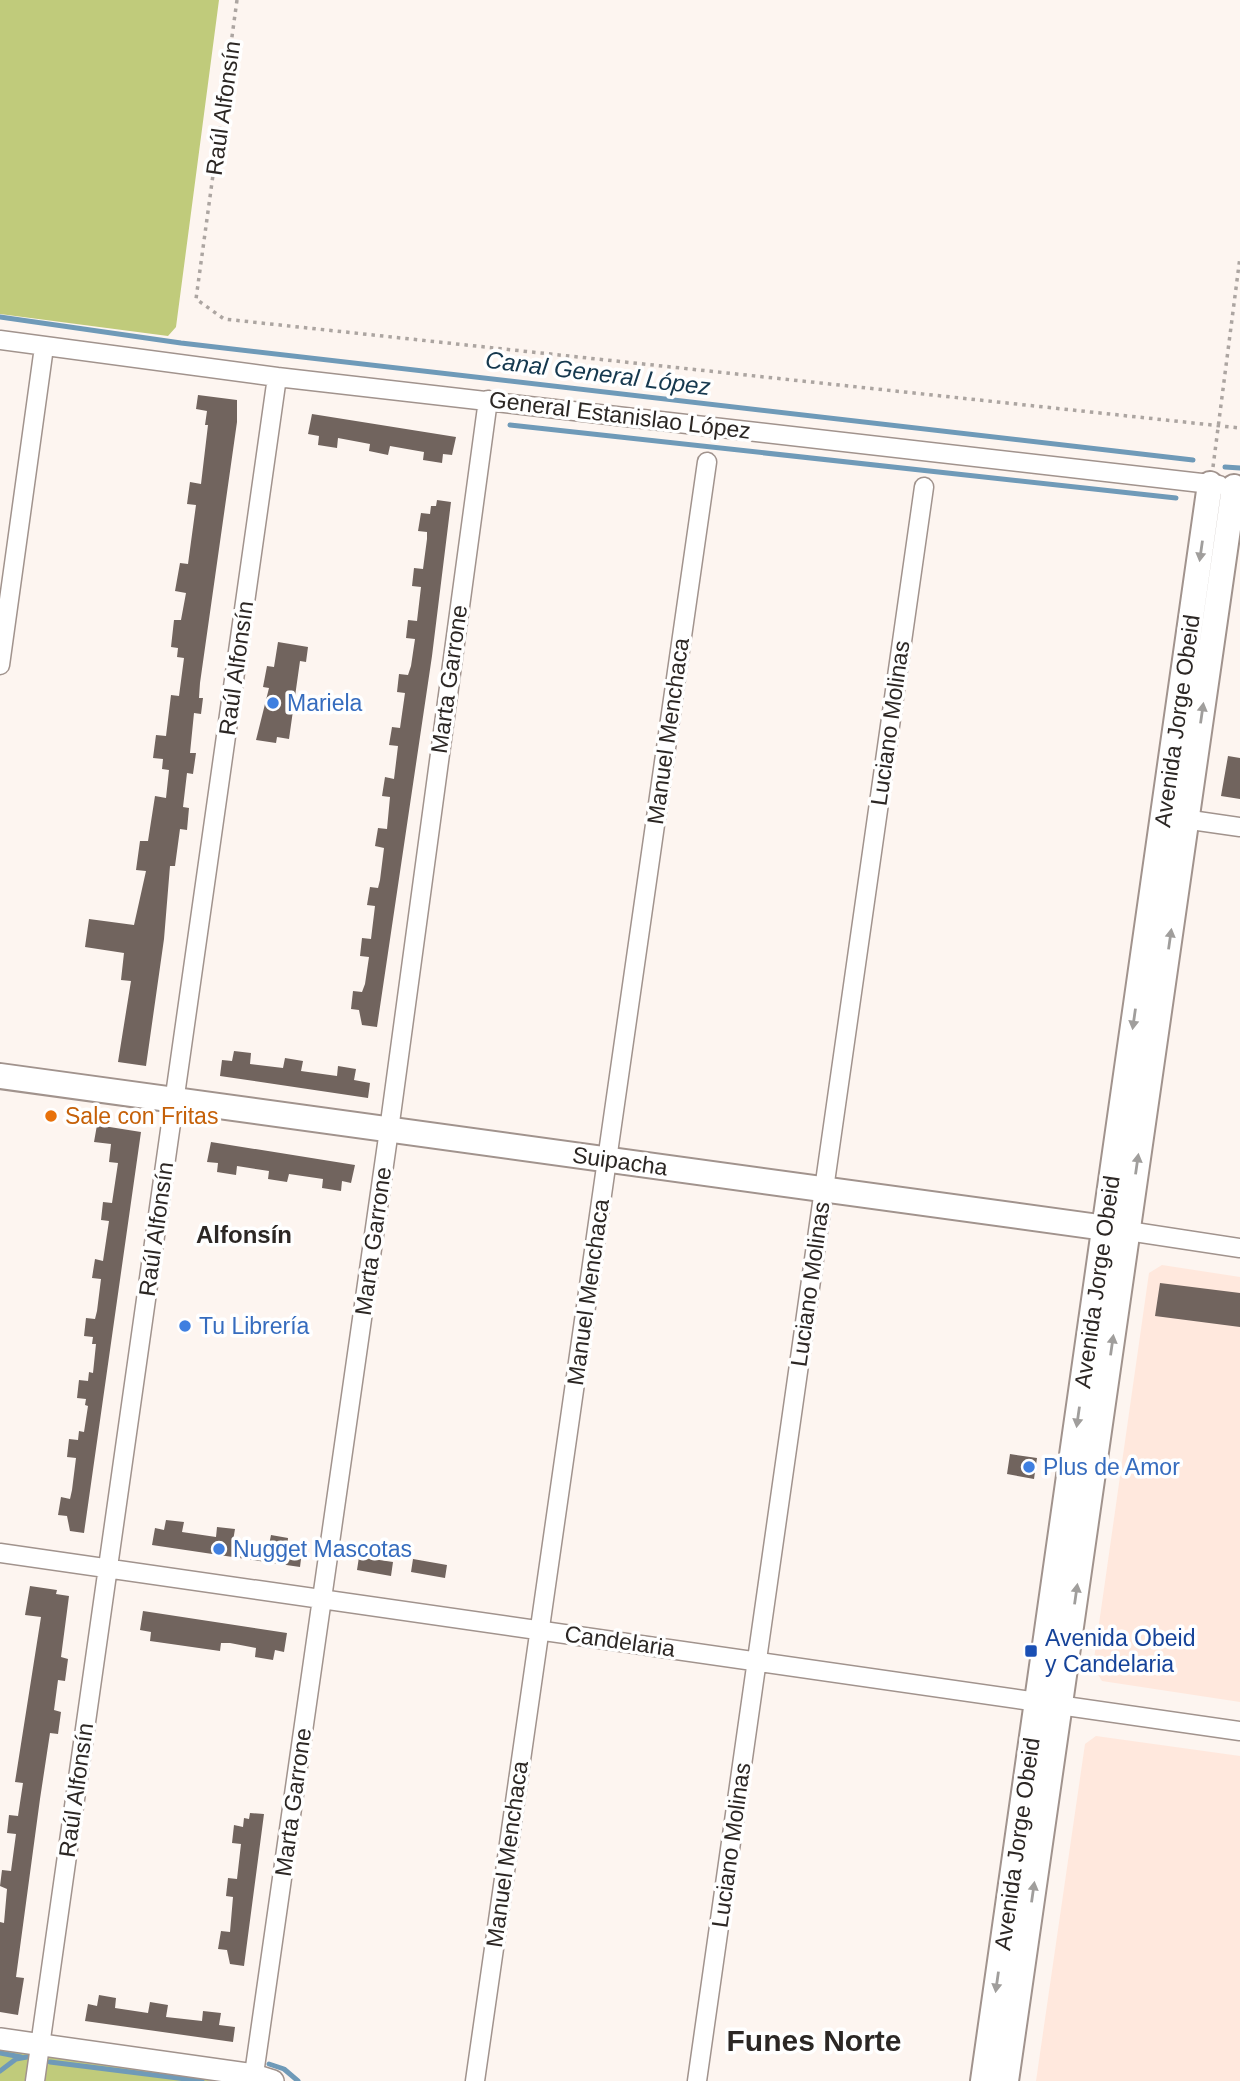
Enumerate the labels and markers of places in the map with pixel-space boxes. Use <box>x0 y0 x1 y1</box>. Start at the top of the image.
place label: Mariela <box>287 690 363 716</box>
marker: Mariela <box>265 695 281 711</box>
place label: Sale con Fritas <box>65 1103 218 1129</box>
marker: Sale con Fritas <box>43 1108 59 1124</box>
place label: Tu Librería <box>199 1313 310 1339</box>
marker: Tu Librería <box>177 1318 193 1334</box>
place label: Plus de Amor <box>1043 1454 1180 1480</box>
marker: Plus de Amor <box>1021 1459 1037 1475</box>
place label: Nugget Mascotas <box>233 1536 412 1562</box>
marker: Nugget Mascotas <box>211 1541 227 1557</box>
place label: Avenida Obeid y Candelaria <box>1045 1625 1195 1677</box>
marker: Avenida Obeid y Candelaria <box>1023 1643 1039 1659</box>

